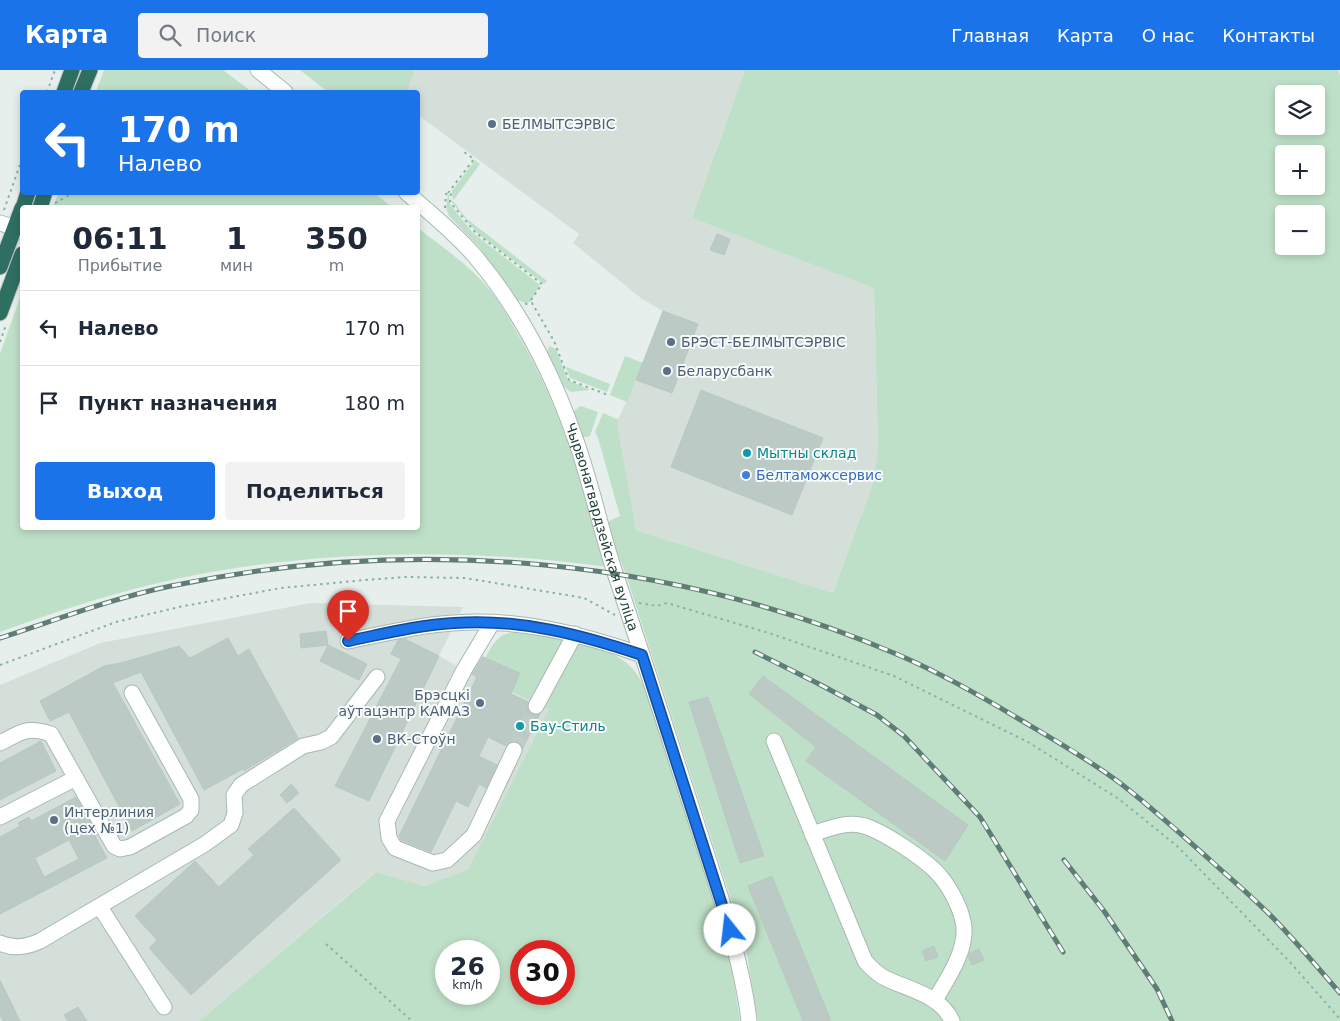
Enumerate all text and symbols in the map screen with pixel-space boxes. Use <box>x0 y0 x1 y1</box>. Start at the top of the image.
search box <box>138 13 488 58</box>
text: Карта <box>25 21 108 49</box>
icon: search <box>156 21 184 49</box>
text: Поиск <box>196 24 256 46</box>
text: Главная <box>951 25 1029 46</box>
text: Карта <box>1057 25 1114 46</box>
text: О нас <box>1142 25 1194 46</box>
text: Контакты <box>1222 25 1315 46</box>
map controls <box>1275 85 1325 255</box>
button: layers <box>1275 85 1325 135</box>
icon: left <box>35 110 100 175</box>
text: 170 m <box>118 110 240 150</box>
place label: БЕЛМЫТСЭРВІС <box>502 116 616 132</box>
marker: БЕЛМЫТСЭРВІС <box>486 118 498 130</box>
button: + <box>1275 145 1325 195</box>
text: Налево <box>118 151 202 176</box>
button: − <box>1275 205 1325 255</box>
text: 06:11 <box>72 221 168 256</box>
text: 1 <box>226 221 247 256</box>
text: 350 <box>305 221 368 256</box>
text: Прибытие <box>78 256 162 275</box>
text: мин <box>220 256 253 275</box>
text: m <box>329 256 344 275</box>
icon: left <box>35 314 63 342</box>
text: Налево <box>78 317 159 339</box>
text: 170 m <box>344 317 405 339</box>
place label: БРЭСТ-БЕЛМЫТСЭРВІС <box>681 334 846 350</box>
marker: БРЭСТ-БЕЛМЫТСЭРВІС <box>665 336 677 348</box>
place label: Беларусбанк <box>677 363 772 379</box>
marker: Беларусбанк <box>661 365 673 377</box>
icon: arrive <box>35 389 63 417</box>
text: Пункт назначения <box>78 392 277 414</box>
text: 180 m <box>344 392 405 414</box>
street label: Чырвонагвардзейская вуліца <box>562 421 642 633</box>
place label: Мытны склад <box>757 445 856 461</box>
marker: Мытны склад <box>741 447 753 459</box>
button: Выход <box>35 462 215 520</box>
button: Поделиться <box>225 462 405 520</box>
place label: Белтаможсервис <box>756 467 882 483</box>
marker: Белтаможсервис <box>740 469 752 481</box>
pin <box>327 590 369 641</box>
icon: arrive <box>334 597 362 625</box>
place label: Брэсцкі аўтацэнтр КАМАЗ <box>338 687 470 719</box>
marker: Брэсцкі аўтацэнтр КАМАЗ <box>474 697 486 709</box>
place label: Бау-Стиль <box>530 718 606 734</box>
marker: Бау-Стиль <box>514 720 526 732</box>
place label: ВК-Стоўн <box>387 731 456 747</box>
marker: ВК-Стоўн <box>371 733 383 745</box>
place label: Интерлиния (цех №1) <box>64 804 154 836</box>
marker: Интерлиния (цех №1) <box>48 814 60 826</box>
position arrow <box>703 903 755 955</box>
speed limit sign: 30 <box>510 940 575 1005</box>
text: 26 <box>450 952 485 981</box>
text: km/h <box>452 978 483 992</box>

